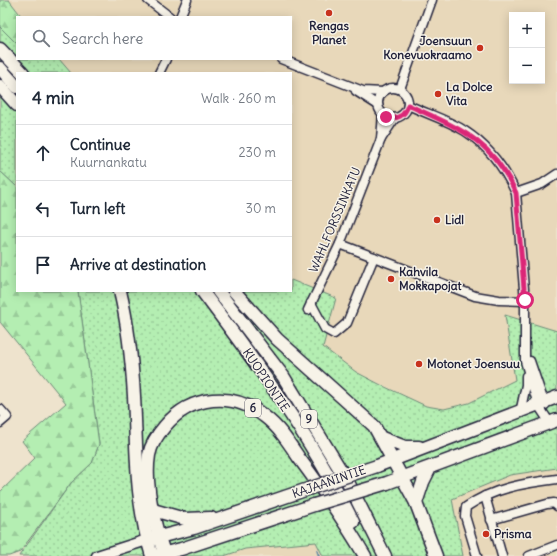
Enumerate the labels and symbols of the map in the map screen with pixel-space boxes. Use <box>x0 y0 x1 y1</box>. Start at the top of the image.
marker: Rengas Planet <box>324 8 334 18</box>
place label: Rengas Planet <box>309 18 349 47</box>
place label: Joensuun Konevuokraamo <box>383 33 472 62</box>
marker: Joensuun Konevuokraamo <box>475 43 485 53</box>
place label: La Dolce Vita <box>446 79 493 108</box>
marker: La Dolce Vita <box>433 89 443 99</box>
route end <box>377 108 395 126</box>
street label: WAHLFORSSINKATU <box>306 165 364 275</box>
place label: Lidl <box>445 212 464 227</box>
marker: Lidl <box>432 215 442 225</box>
place label: Kahvila Mokkapojat <box>399 264 463 294</box>
marker: Kahvila Mokkapojat <box>386 274 396 284</box>
route start <box>516 291 534 309</box>
street label: KUOPIONTIE <box>240 345 293 414</box>
place label: Motonet Joensuu <box>427 356 520 371</box>
marker: Motonet Joensuu <box>414 359 424 369</box>
road number: 6 <box>245 399 261 417</box>
road number: 9 <box>301 410 317 428</box>
street label: KAJAANINTIE <box>290 462 368 501</box>
place label: Prisma <box>494 526 532 541</box>
marker: Prisma <box>481 529 491 539</box>

